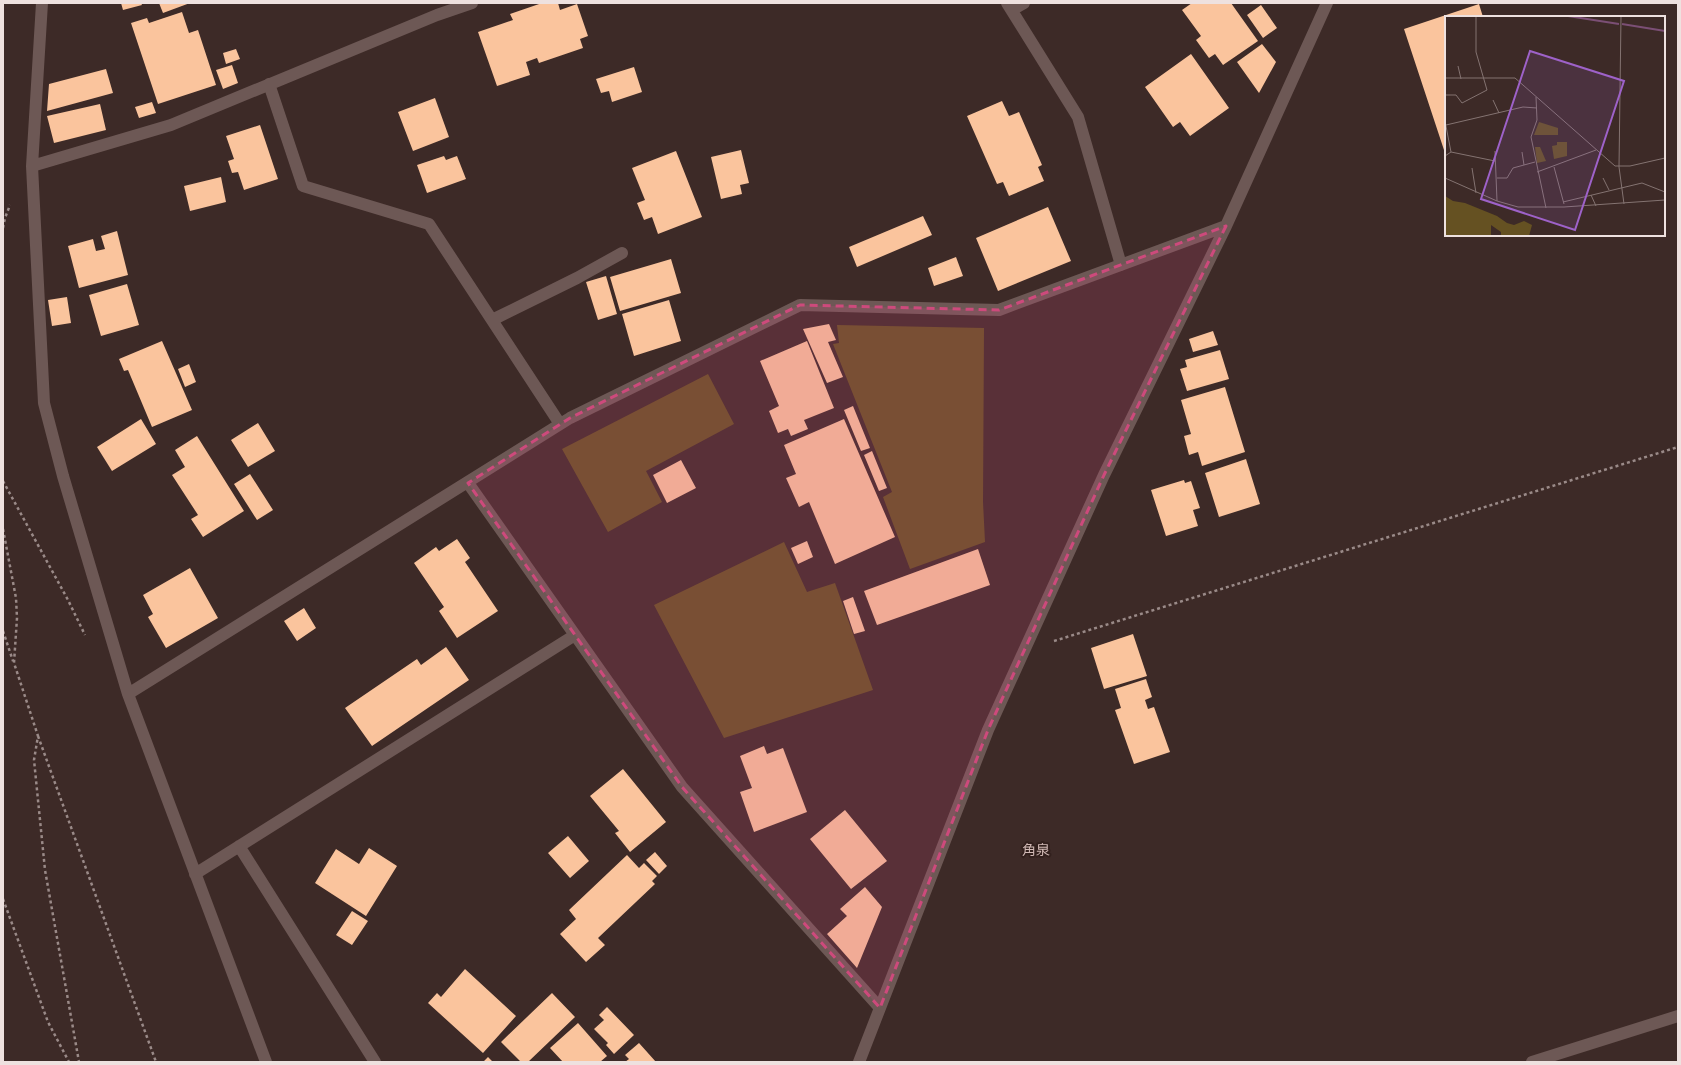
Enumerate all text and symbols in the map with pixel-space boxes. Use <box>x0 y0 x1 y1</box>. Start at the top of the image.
inset map <box>1445 16 1665 236</box>
district label: 角泉 <box>1022 842 1050 858</box>

